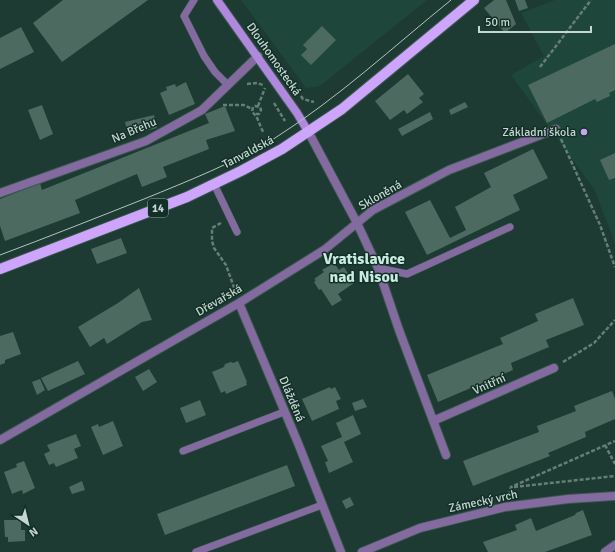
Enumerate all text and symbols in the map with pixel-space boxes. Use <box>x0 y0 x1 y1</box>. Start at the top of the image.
scale bar <box>479 8 591 34</box>
text: 50 m <box>485 15 510 30</box>
street label: Dlouhomostecká <box>243 20 304 99</box>
street label: Na Břehu <box>110 114 159 147</box>
place label: Základní škola <box>502 125 576 140</box>
marker: Základní škola <box>579 127 589 137</box>
street label: Tanvaldská <box>220 133 277 172</box>
street label: Skloněná <box>356 177 404 214</box>
road number: 14 <box>148 199 168 217</box>
district label: Vratislavice nad Nisou <box>323 249 405 287</box>
street label: Dřevařská <box>193 281 245 320</box>
street label: Vnitřní <box>470 370 509 398</box>
street label: Dlážděná <box>275 374 308 424</box>
street label: Zámecký vrch <box>447 487 519 516</box>
north arrow <box>8 504 48 544</box>
text: N <box>27 524 40 539</box>

